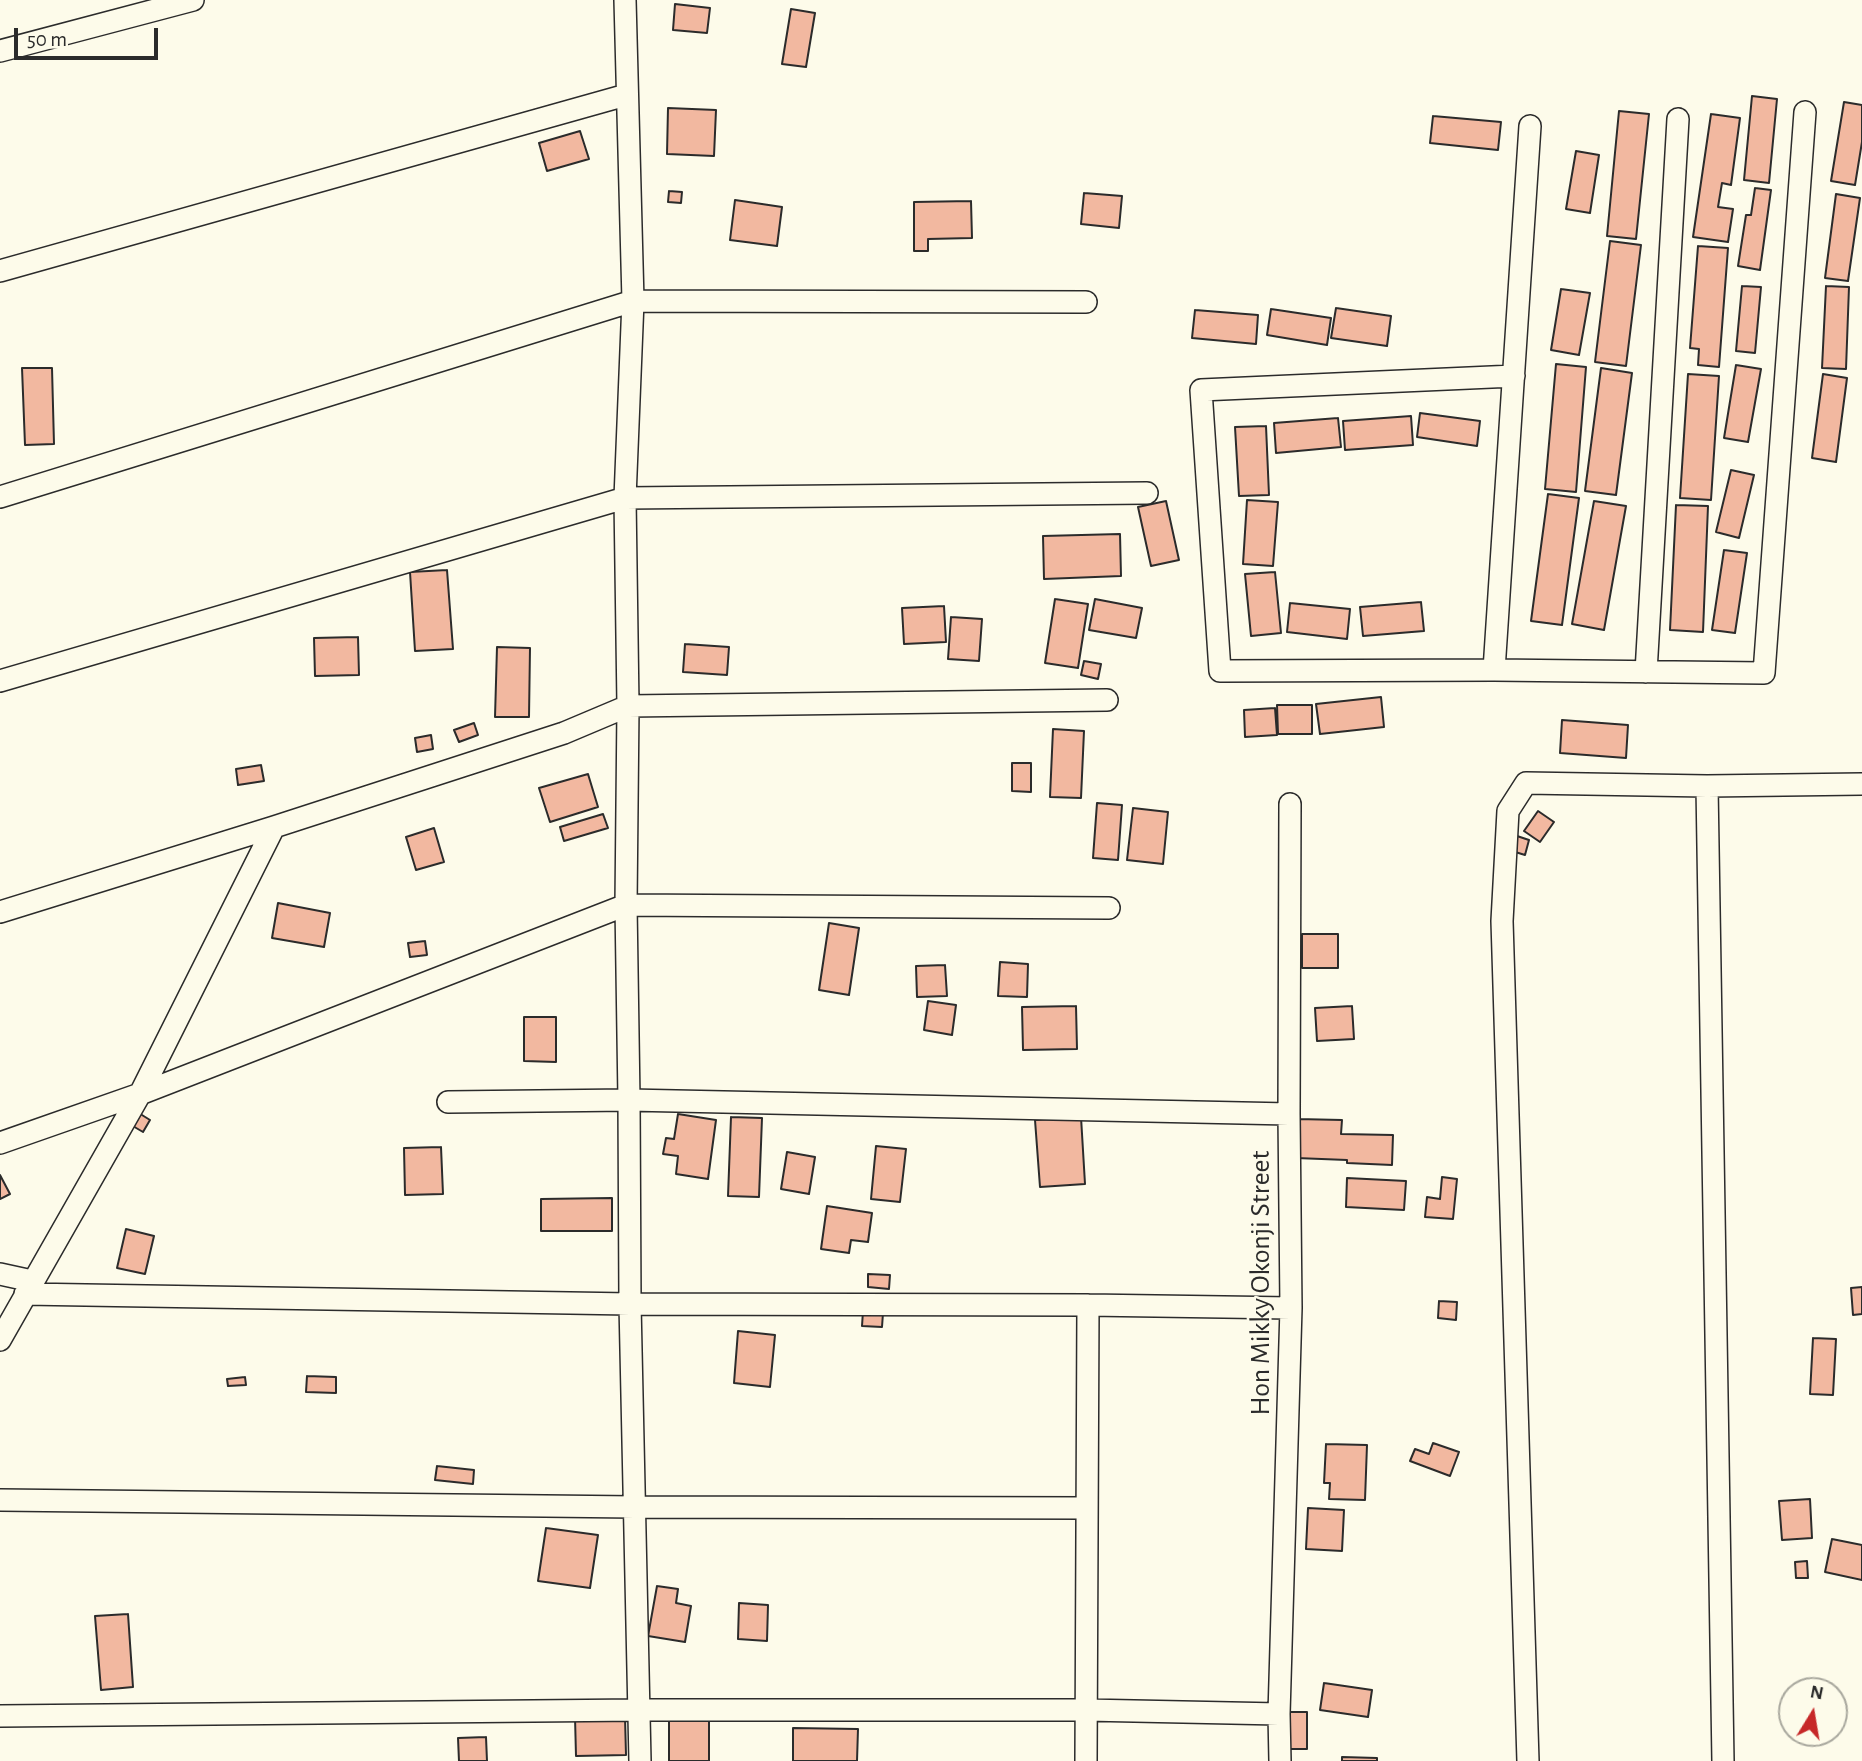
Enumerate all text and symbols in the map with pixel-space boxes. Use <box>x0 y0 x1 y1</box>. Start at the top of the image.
scale bar <box>18 14 161 58</box>
text: 50 m <box>27 29 67 50</box>
street label: Hon Mikky Okonji Street <box>1244 1151 1278 1415</box>
north arrow <box>1778 1677 1848 1747</box>
text: N <box>1808 1682 1825 1703</box>

